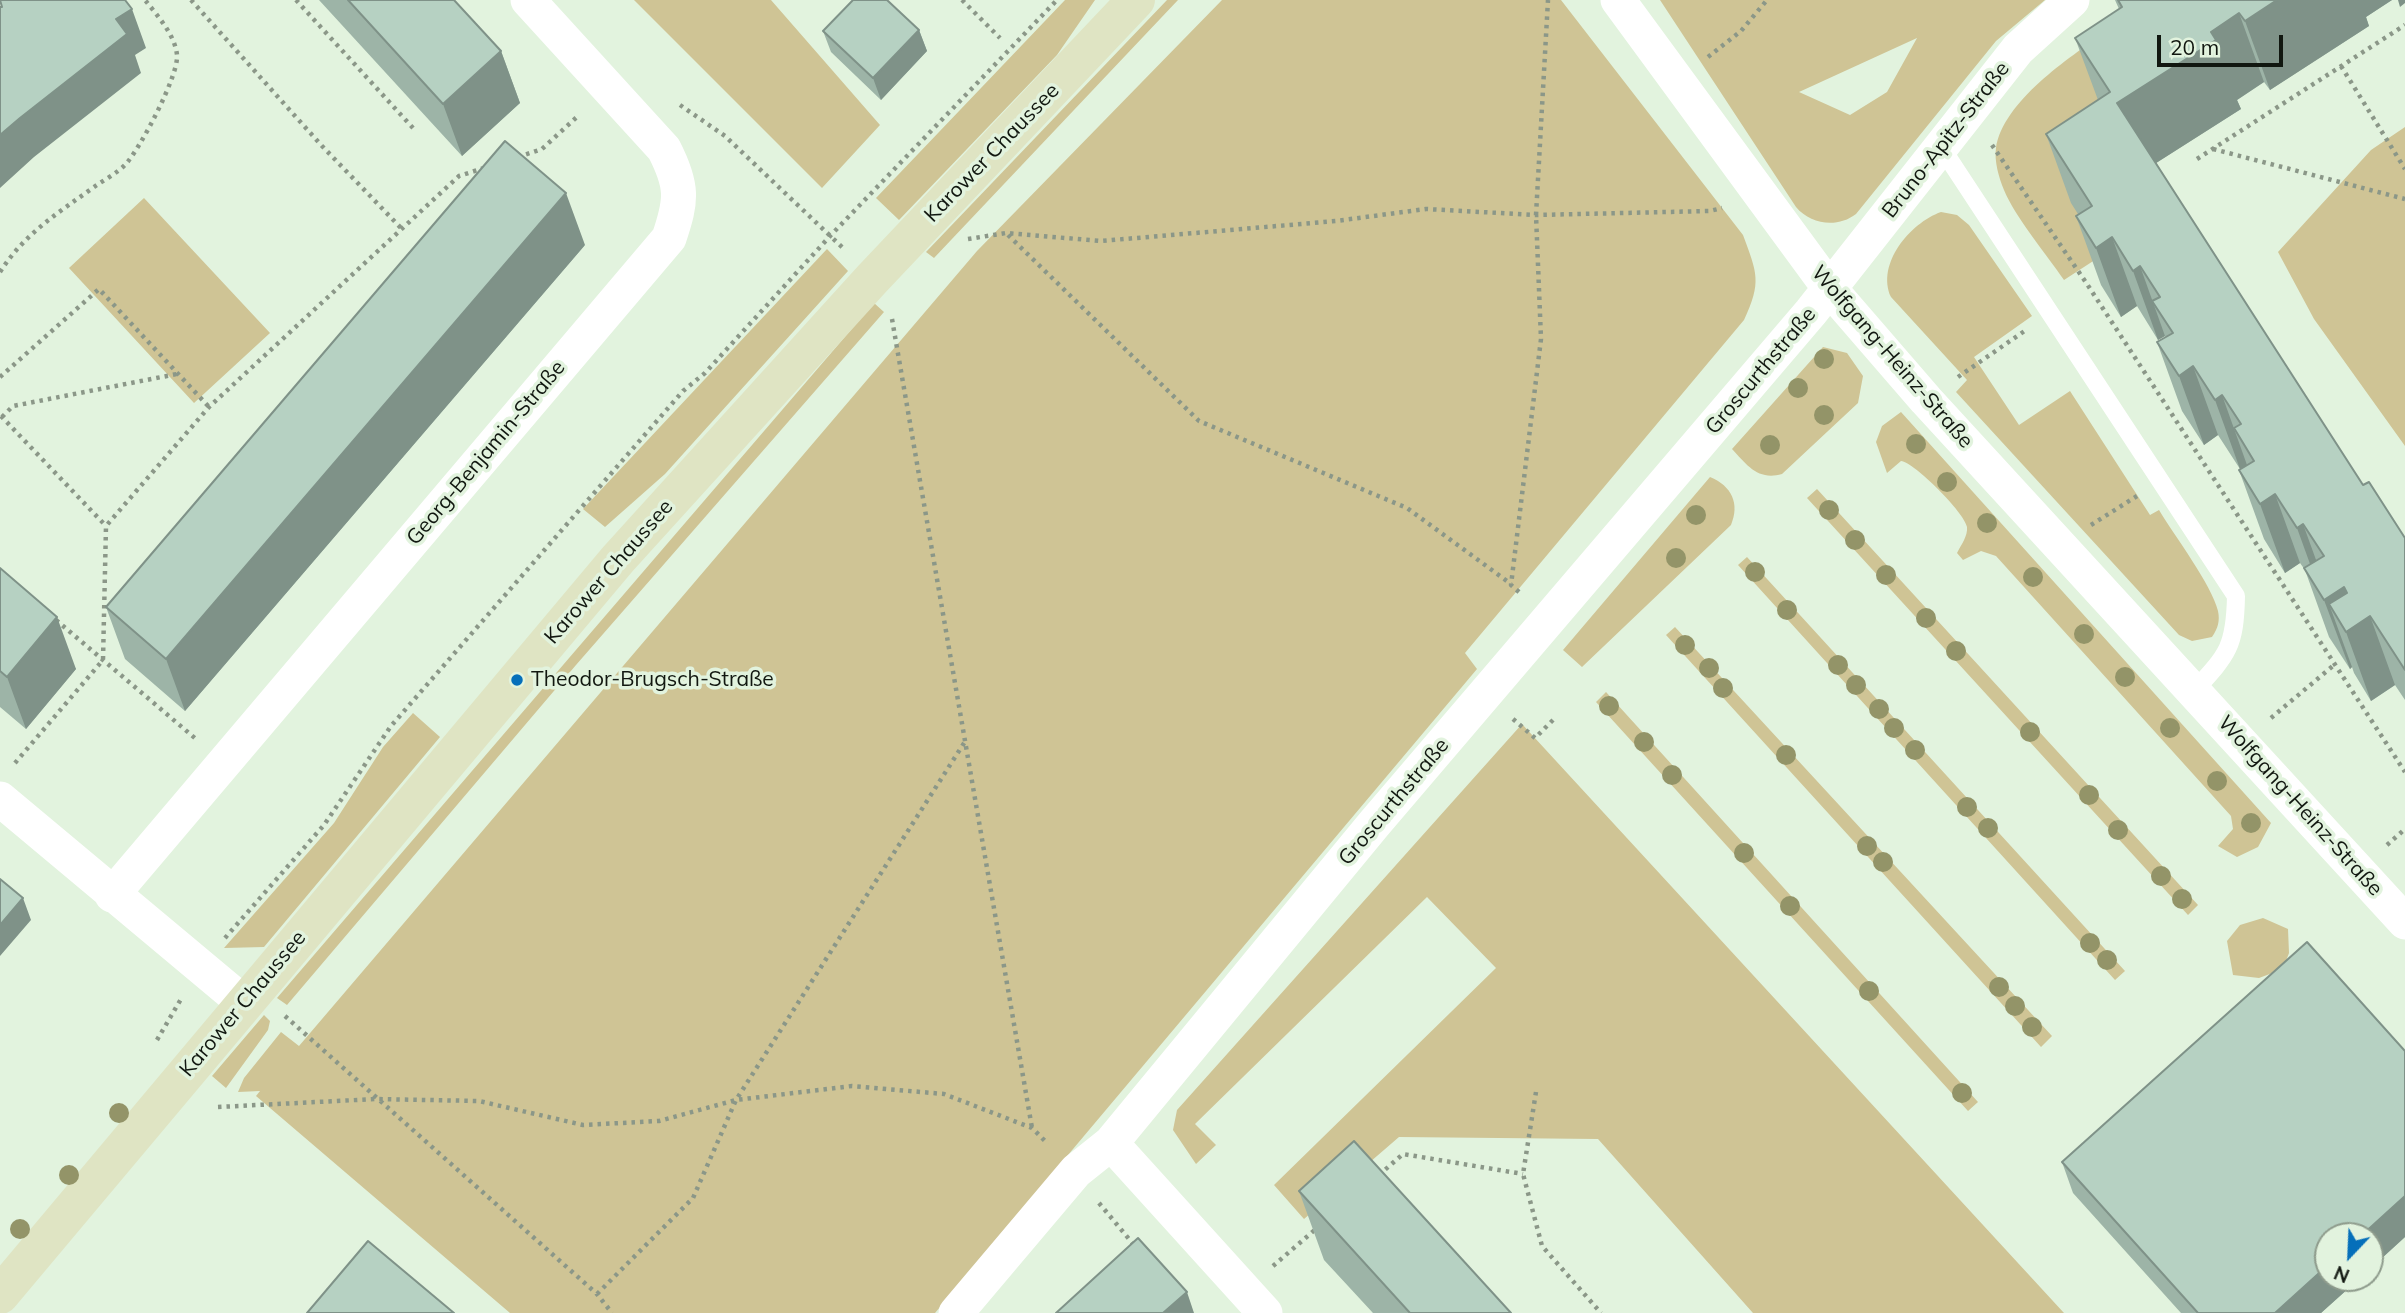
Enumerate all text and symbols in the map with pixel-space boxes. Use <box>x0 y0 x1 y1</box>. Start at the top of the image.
scale bar <box>2160 21 2286 65</box>
text: 20 m <box>2170 34 2219 60</box>
street label: Bruno-Apitz-Straße <box>1877 57 2015 223</box>
street label: Karower Chaussee <box>919 78 1065 228</box>
street label: Wolfgang-Heinz-Straße <box>1806 260 1978 454</box>
street label: Groscurthstraße <box>1701 302 1821 440</box>
street label: Georg-Benjamin-Straße <box>401 356 571 550</box>
street label: Karower Chaussee <box>539 495 679 649</box>
place label: Theodor-Brugsch-Straße <box>531 667 774 693</box>
marker: Theodor-Brugsch-Straße <box>509 672 525 688</box>
street label: Wolfgang-Heinz-Straße <box>2212 711 2388 901</box>
street label: Groscurthstraße <box>1334 733 1454 871</box>
street label: Karower Chaussee <box>175 926 311 1082</box>
north arrow <box>2314 1222 2384 1292</box>
text: N <box>2330 1261 2353 1288</box>

